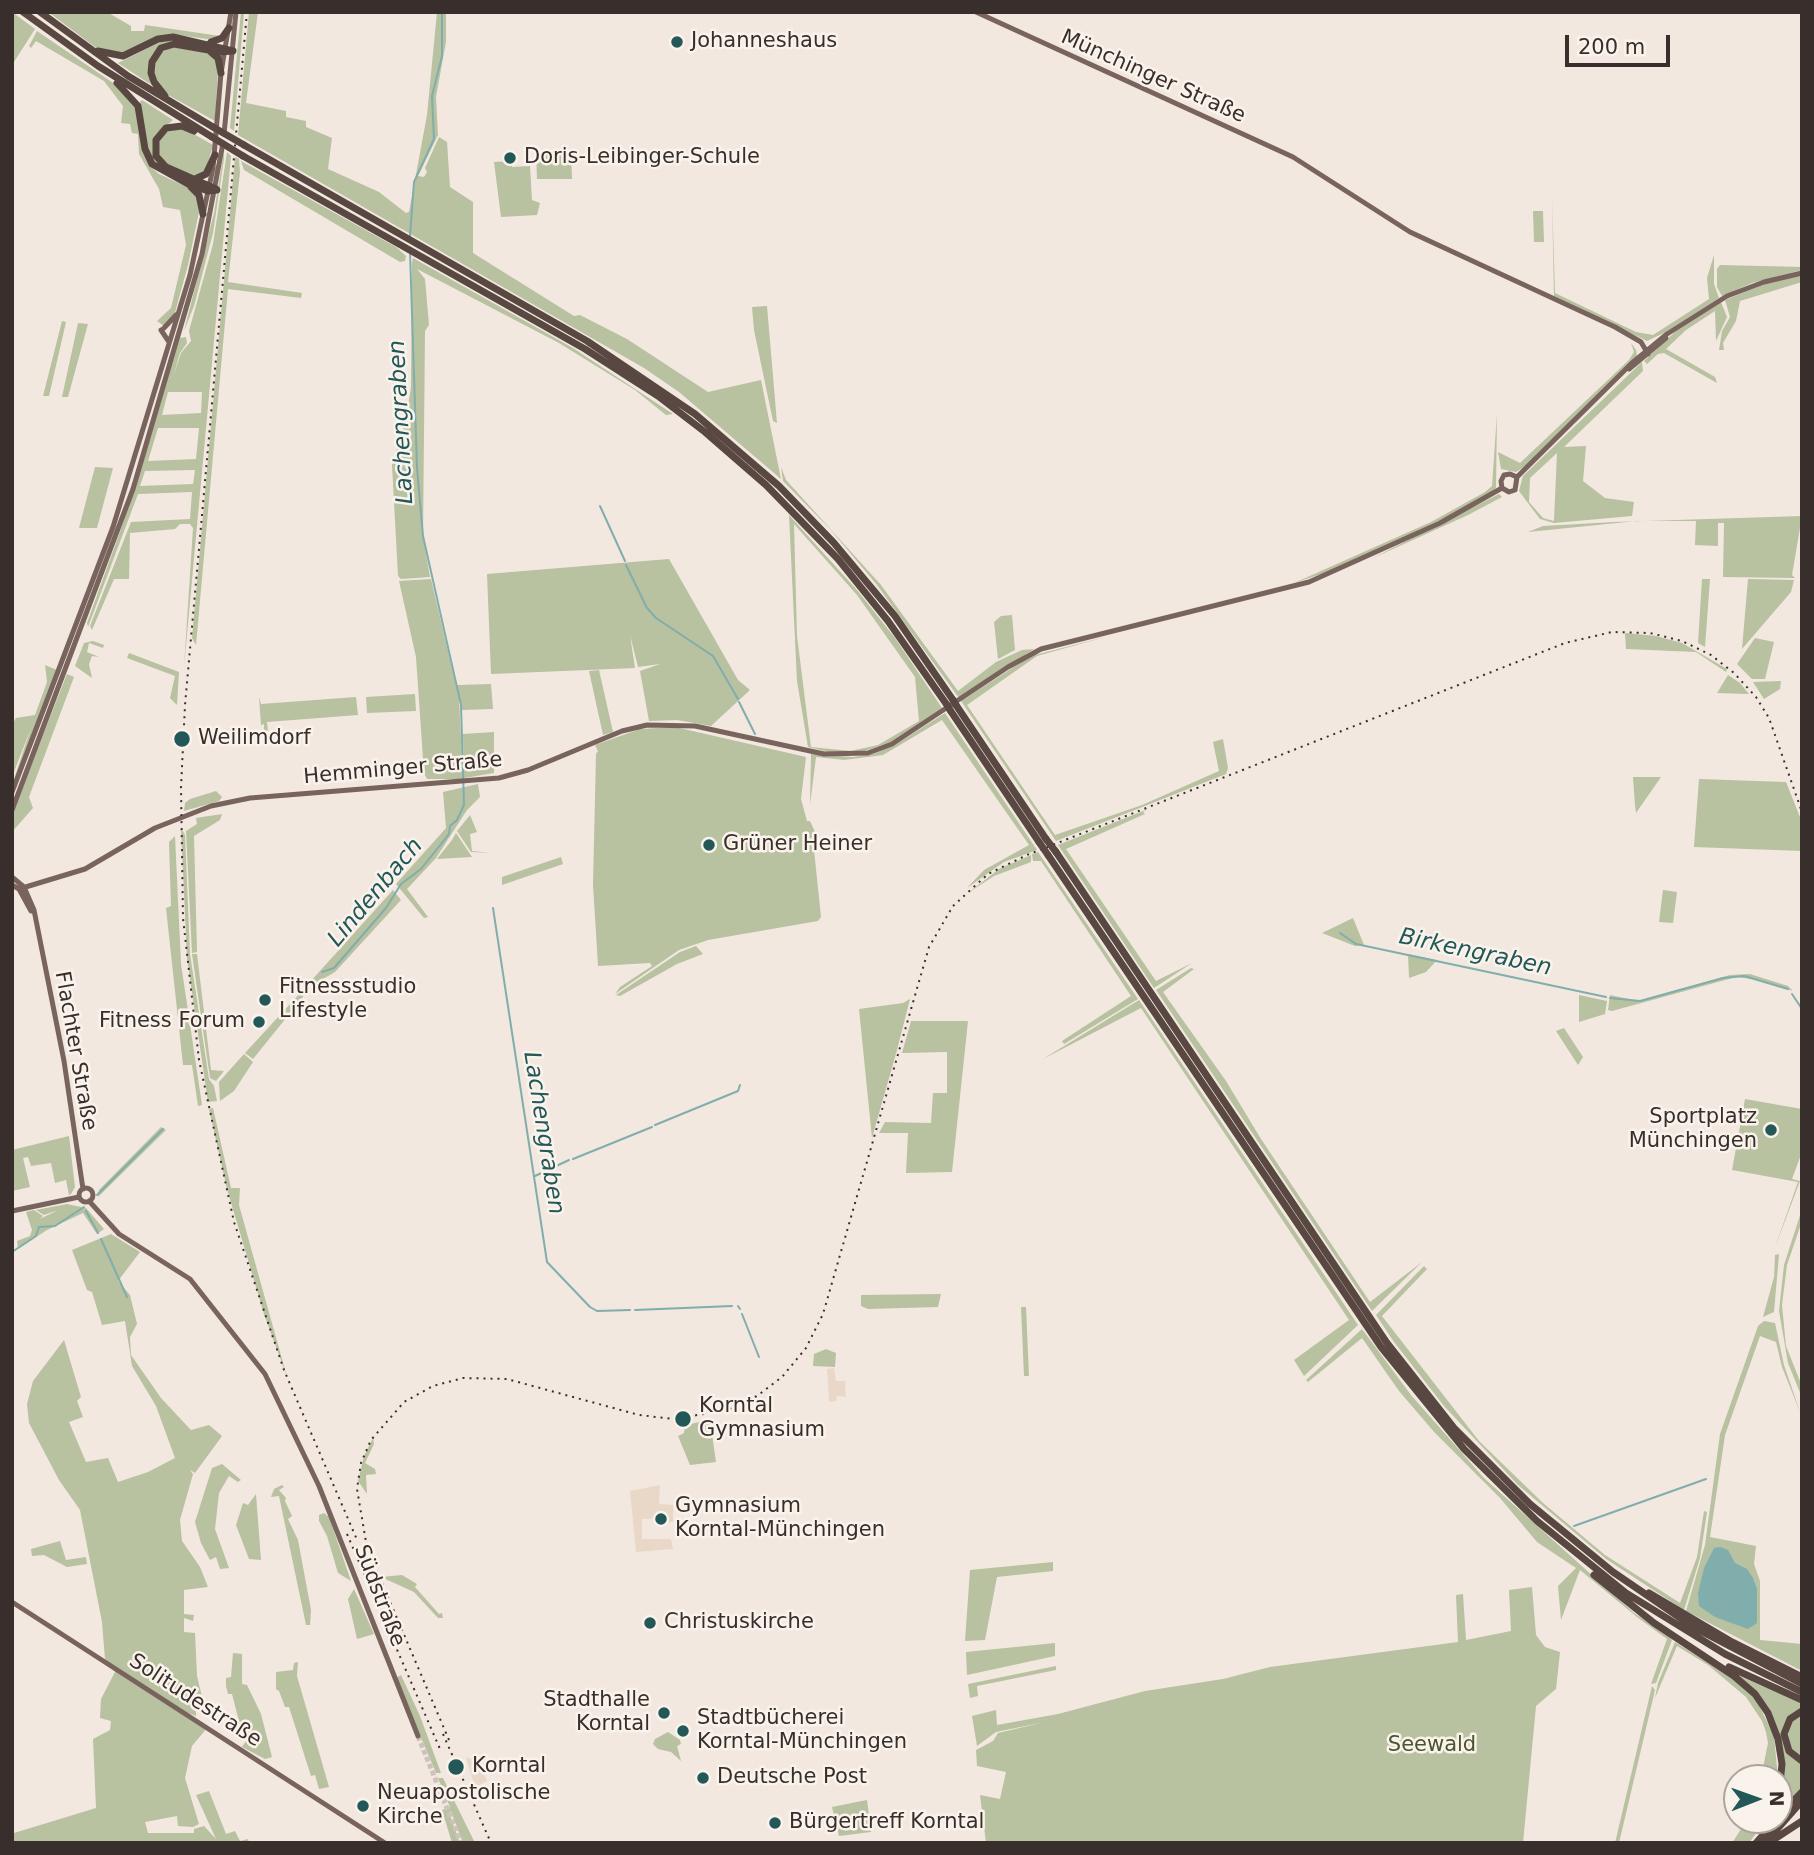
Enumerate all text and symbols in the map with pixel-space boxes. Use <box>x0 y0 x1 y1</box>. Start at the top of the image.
scale bar <box>1569 21 1674 65</box>
street label: Münchinger Straße <box>1057 25 1249 129</box>
place label: Johanneshaus <box>691 29 837 55</box>
marker: Johanneshaus <box>669 34 685 50</box>
text: 200 m <box>1578 35 1645 59</box>
place label: Doris-Leibinger-Schule <box>524 145 760 171</box>
marker: Doris-Leibinger-Schule <box>502 150 518 166</box>
water label: Lachengraben <box>384 339 420 505</box>
place label: Weilimdorf <box>198 726 311 752</box>
marker: Weilimdorf <box>172 729 192 749</box>
street label: Hemminger Straße <box>303 748 503 790</box>
place label: Grüner Heiner <box>723 832 872 858</box>
water label: Lindenbach <box>323 833 429 953</box>
marker: Grüner Heiner <box>701 837 717 853</box>
water label: Birkengraben <box>1396 923 1554 983</box>
street label: Flachter Straße <box>49 969 101 1133</box>
place label: Fitnessstudio Lifestyle <box>279 975 416 1025</box>
marker: Fitnessstudio Lifestyle <box>257 992 273 1008</box>
place label: Fitness Forum <box>99 1009 245 1035</box>
marker: Fitness Forum <box>251 1014 267 1030</box>
water label: Lachengraben <box>517 1050 569 1216</box>
place label: Sportplatz Münchingen <box>1629 1105 1757 1155</box>
marker: Sportplatz Münchingen <box>1763 1122 1779 1138</box>
place label: Korntal Gymnasium <box>699 1394 825 1444</box>
marker: Korntal Gymnasium <box>673 1409 693 1429</box>
place label: Gymnasium Korntal-Münchingen <box>675 1494 885 1544</box>
marker: Gymnasium Korntal-Münchingen <box>653 1511 669 1527</box>
street label: Südstraße <box>348 1542 410 1650</box>
place label: Christuskirche <box>664 1610 814 1636</box>
marker: Christuskirche <box>642 1615 658 1631</box>
street label: Solitudestraße <box>124 1649 266 1753</box>
place label: Stadthalle Korntal <box>543 1688 650 1738</box>
marker: Stadthalle Korntal <box>656 1705 672 1721</box>
place label: Stadtbücherei Korntal-Münchingen <box>697 1706 907 1756</box>
marker: Stadtbücherei Korntal-Münchingen <box>675 1723 691 1739</box>
park label: Seewald <box>1388 1733 1476 1759</box>
place label: Korntal <box>472 1754 546 1780</box>
marker: Korntal <box>446 1757 466 1777</box>
north arrow <box>1723 1764 1793 1834</box>
place label: Deutsche Post <box>717 1765 867 1791</box>
marker: Deutsche Post <box>695 1770 711 1786</box>
place label: Neuapostolische Kirche <box>377 1781 550 1831</box>
text: N <box>1766 1791 1788 1807</box>
marker: Neuapostolische Kirche <box>355 1798 371 1814</box>
place label: Bürgertreff Korntal <box>789 1810 984 1836</box>
marker: Bürgertreff Korntal <box>767 1815 783 1831</box>

